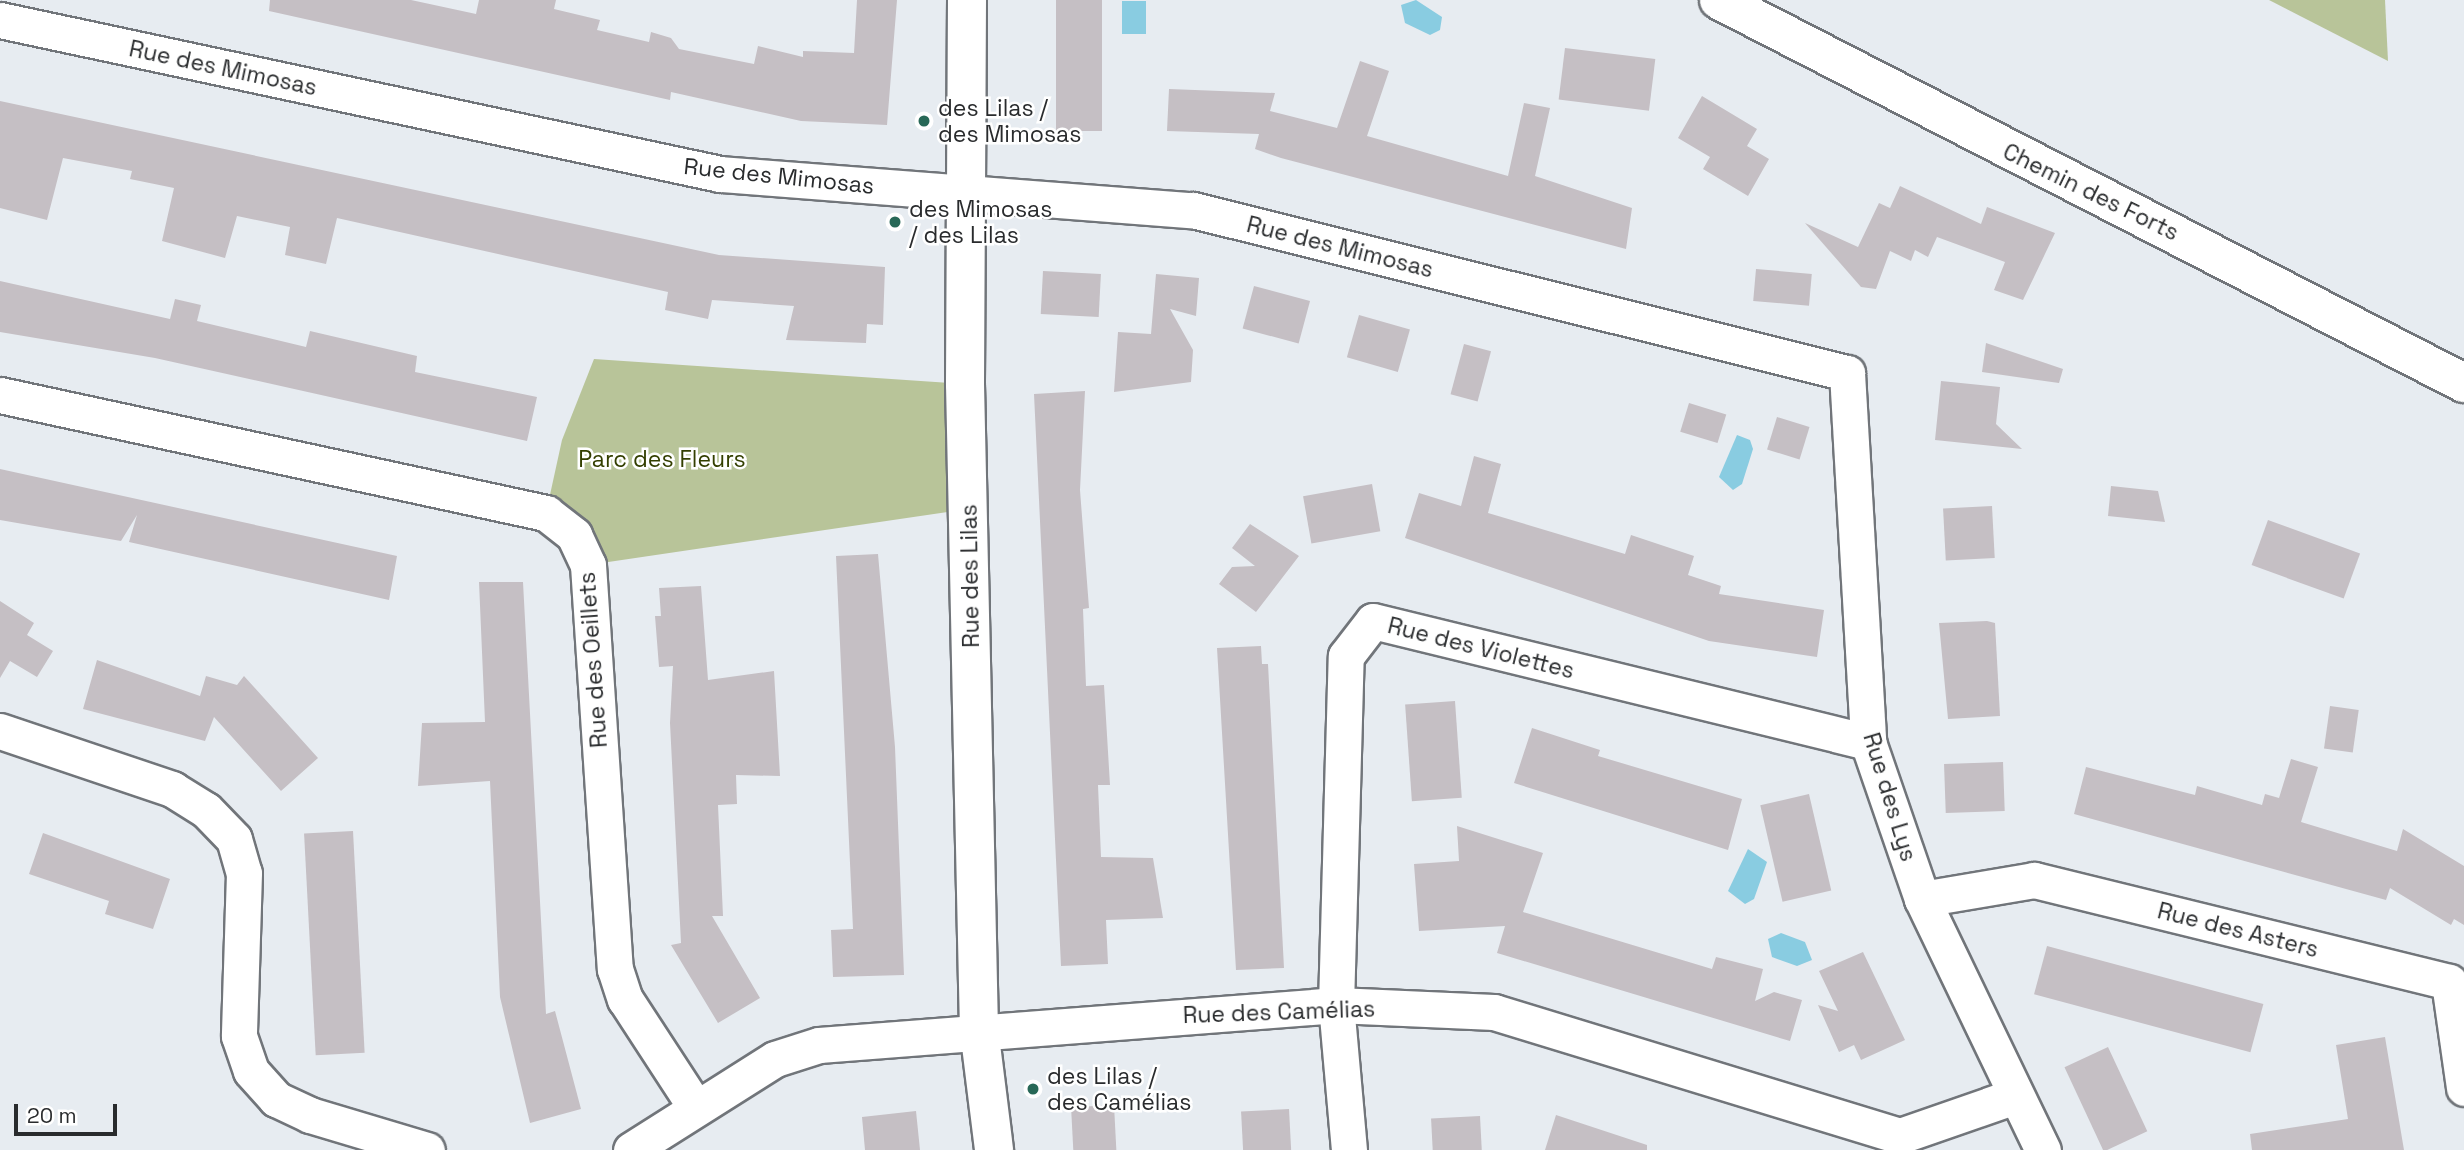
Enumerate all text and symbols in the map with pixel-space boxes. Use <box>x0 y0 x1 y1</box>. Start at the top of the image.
street label: Rue des Mimosas <box>127 35 319 101</box>
place label: des Lilas / des Mimosas <box>938 94 1081 148</box>
marker: des Lilas / des Mimosas <box>916 113 932 129</box>
street label: Chemin des Forts <box>1999 137 2183 247</box>
street label: Rue des Mimosas <box>682 152 876 200</box>
place label: des Mimosas / des Lilas <box>909 195 1052 249</box>
street label: Rue des Mimosas <box>1244 210 1436 284</box>
marker: des Mimosas / des Lilas <box>887 214 903 230</box>
park label: Parc des Fleurs <box>578 445 746 473</box>
street label: Rue des Lilas <box>955 504 985 648</box>
street label: Rue des Oeillets <box>573 571 613 749</box>
street label: Rue des Violettes <box>1385 611 1577 685</box>
street label: Rue des Lys <box>1857 729 1923 865</box>
street label: Rue des Asters <box>2154 897 2322 963</box>
street label: Rue des Camélias <box>1182 995 1376 1029</box>
place label: des Lilas / des Camélias <box>1047 1062 1191 1116</box>
marker: des Lilas / des Camélias <box>1025 1081 1041 1097</box>
scale bar <box>18 1090 121 1134</box>
text: 20 m <box>27 1102 77 1129</box>

